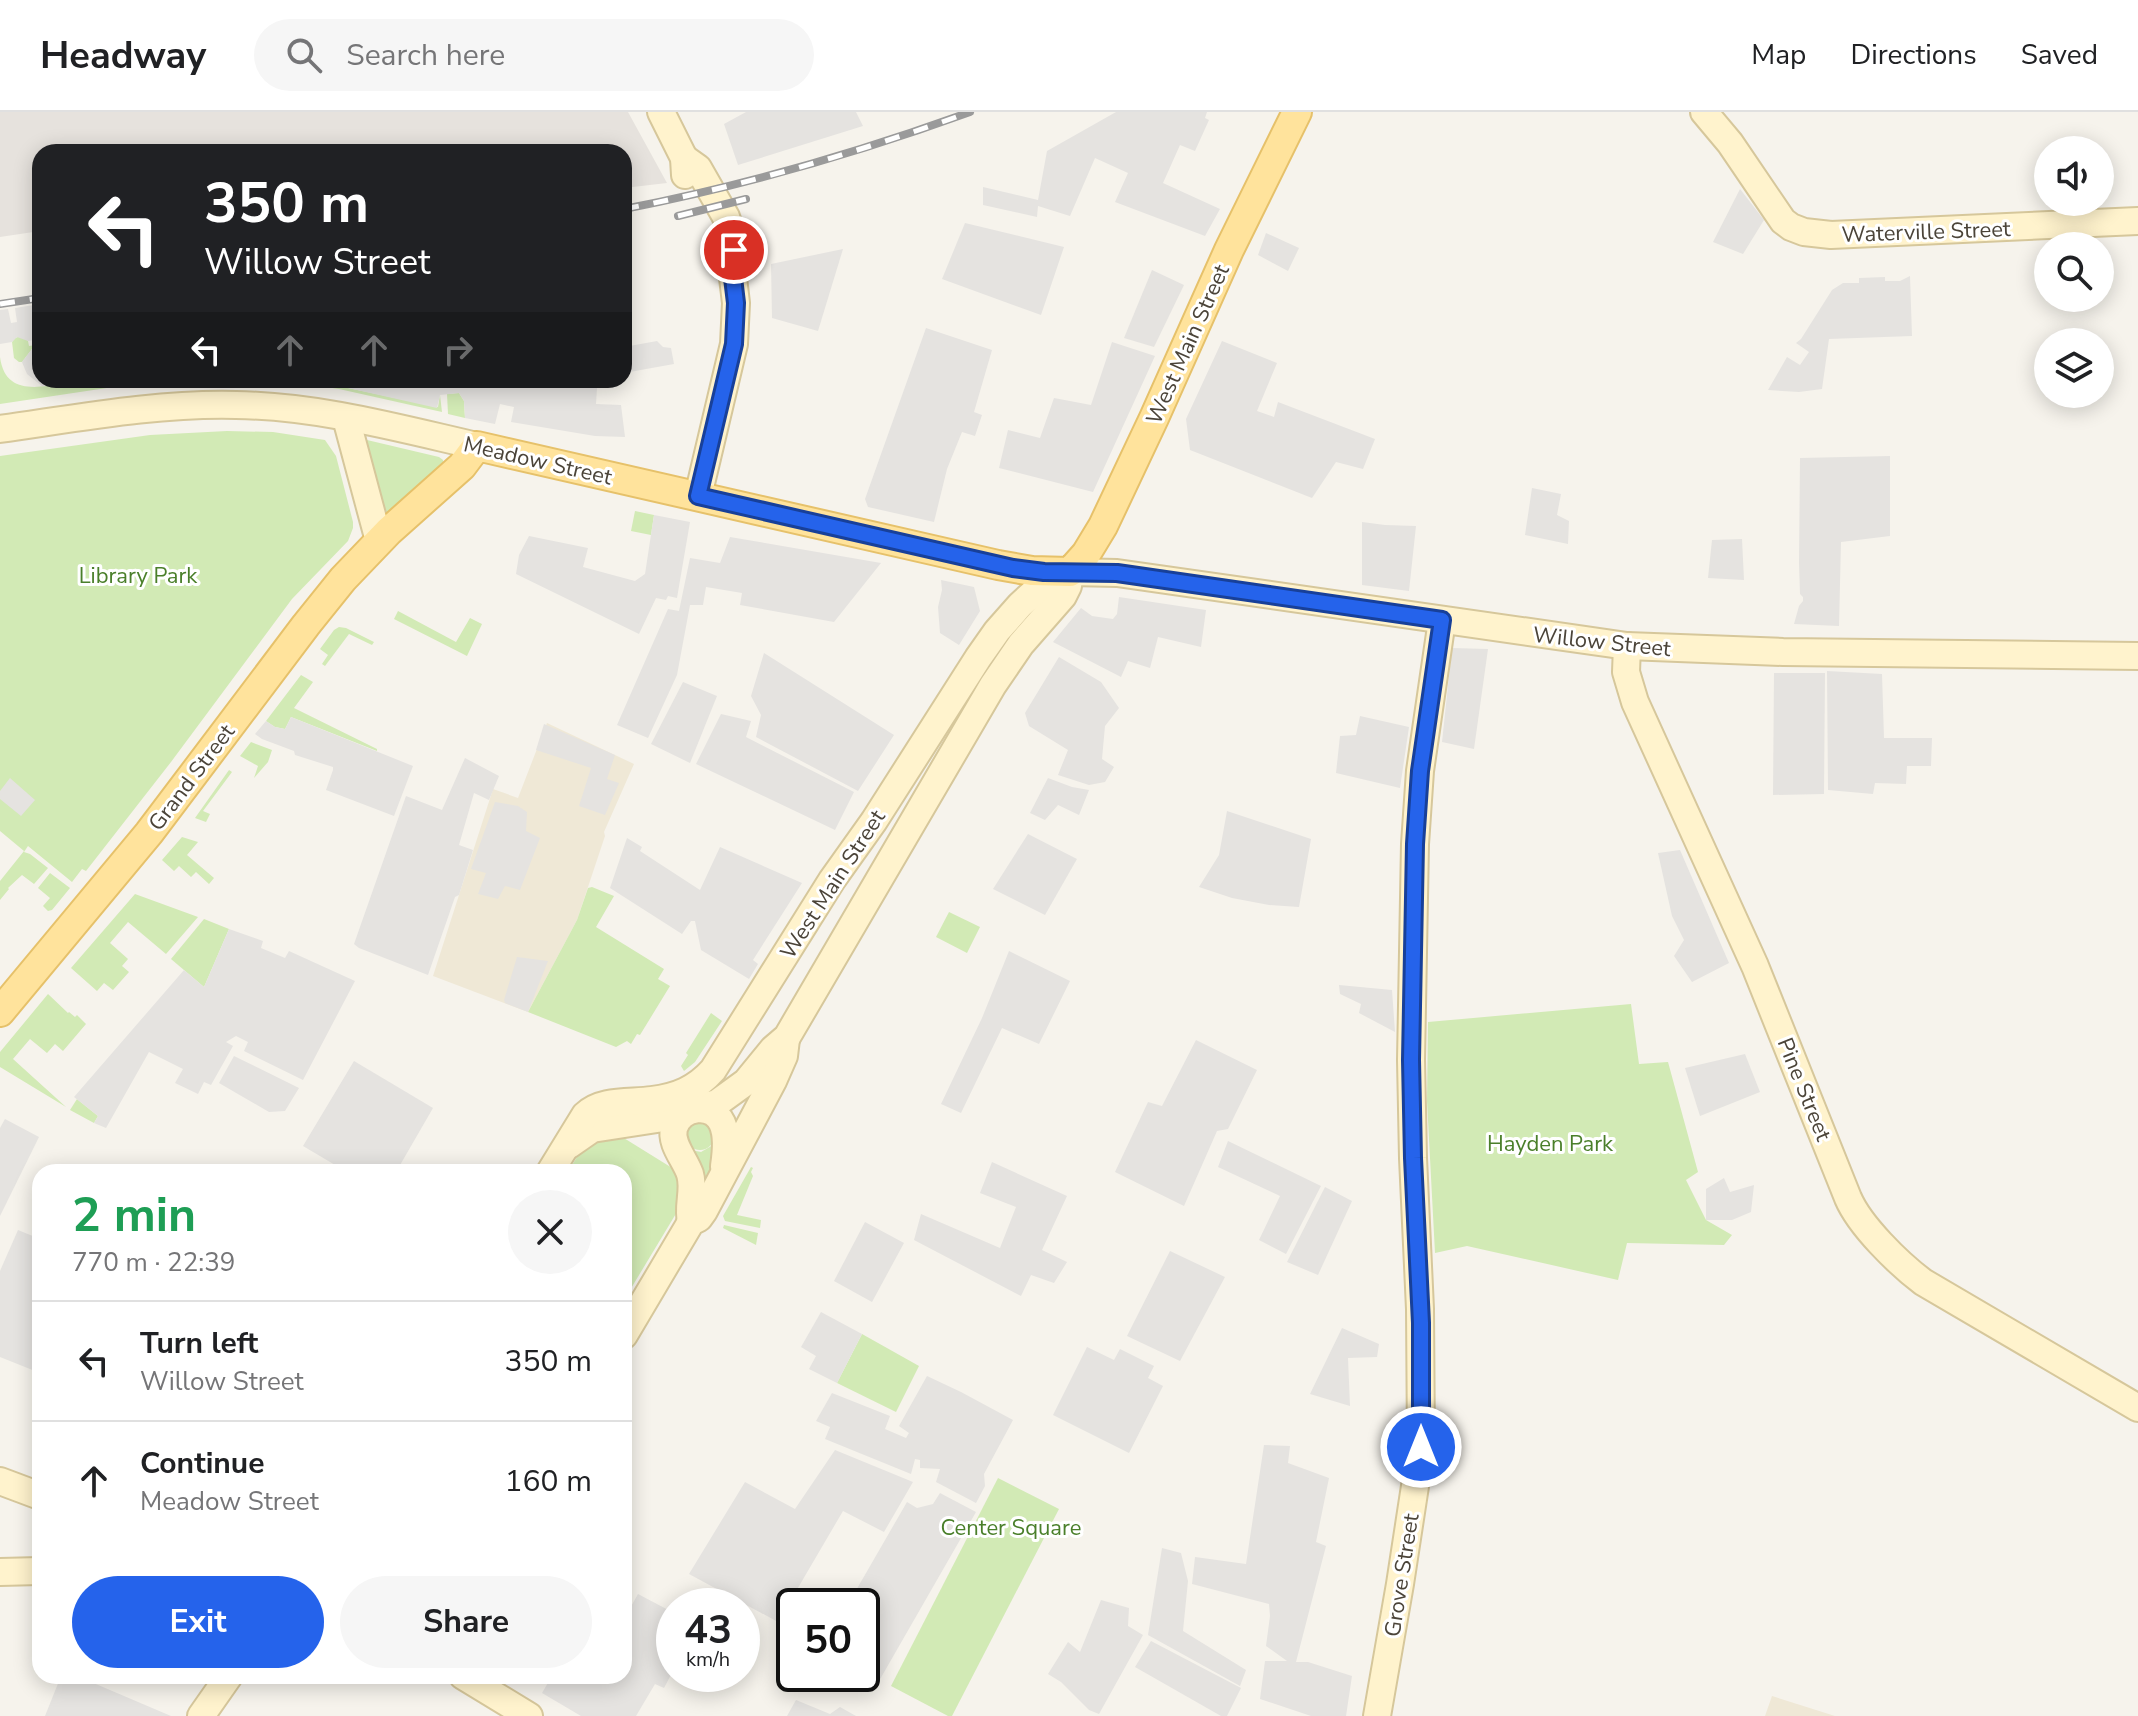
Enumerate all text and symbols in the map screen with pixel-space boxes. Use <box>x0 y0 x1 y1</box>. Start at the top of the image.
search box <box>254 19 814 91</box>
text: Headway <box>40 30 206 81</box>
icon: search <box>282 33 326 77</box>
text: Search here <box>346 35 505 76</box>
text: Map <box>1751 36 1806 74</box>
text: Directions <box>1850 36 1977 74</box>
text: Saved <box>2021 36 2098 74</box>
map controls <box>2034 136 2114 408</box>
button: sound <box>2034 136 2114 216</box>
text: 350 m <box>204 165 369 242</box>
icon: left <box>72 176 176 280</box>
street label: Waterville Street <box>1841 214 2011 250</box>
pin <box>700 216 768 284</box>
icon: arrive <box>712 228 756 272</box>
button: search <box>2034 232 2114 312</box>
text: Willow Street <box>204 238 431 287</box>
street label: West Main Street <box>1139 259 1237 429</box>
icon: left <box>184 328 228 372</box>
icon: ahead <box>268 328 312 372</box>
icon: ahead <box>352 328 396 372</box>
icon: right <box>436 328 480 372</box>
button: layers <box>2034 328 2114 408</box>
street label: Meadow Street <box>461 429 615 493</box>
park label: Library Park <box>79 561 198 591</box>
street label: Willow Street <box>1531 620 1673 664</box>
street label: Grand Street <box>142 718 242 837</box>
street label: West Main Street <box>773 804 892 965</box>
street label: Pine Street <box>1770 1033 1838 1146</box>
park label: Hayden Park <box>1487 1129 1614 1159</box>
text: 2 min <box>72 1182 196 1248</box>
button: close <box>508 1190 592 1274</box>
text: 770 m · 22:39 <box>72 1245 235 1280</box>
text: Turn left <box>140 1323 258 1364</box>
icon: left <box>72 1339 116 1383</box>
text: 350 m <box>505 1341 592 1382</box>
text: Willow Street <box>140 1364 304 1399</box>
position arrow <box>1379 1405 1463 1489</box>
text: Continue <box>140 1443 265 1484</box>
icon: ahead <box>72 1459 116 1503</box>
text: 160 m <box>505 1461 592 1502</box>
text: Meadow Street <box>140 1484 319 1519</box>
street label: Grove Street <box>1377 1511 1427 1639</box>
park label: Center Square <box>941 1513 1081 1543</box>
button: Exit <box>72 1576 324 1668</box>
button: Share <box>340 1576 592 1668</box>
speed limit sign: 50 <box>776 1588 880 1692</box>
text: 43 <box>684 1603 732 1657</box>
text: km/h <box>686 1646 730 1673</box>

